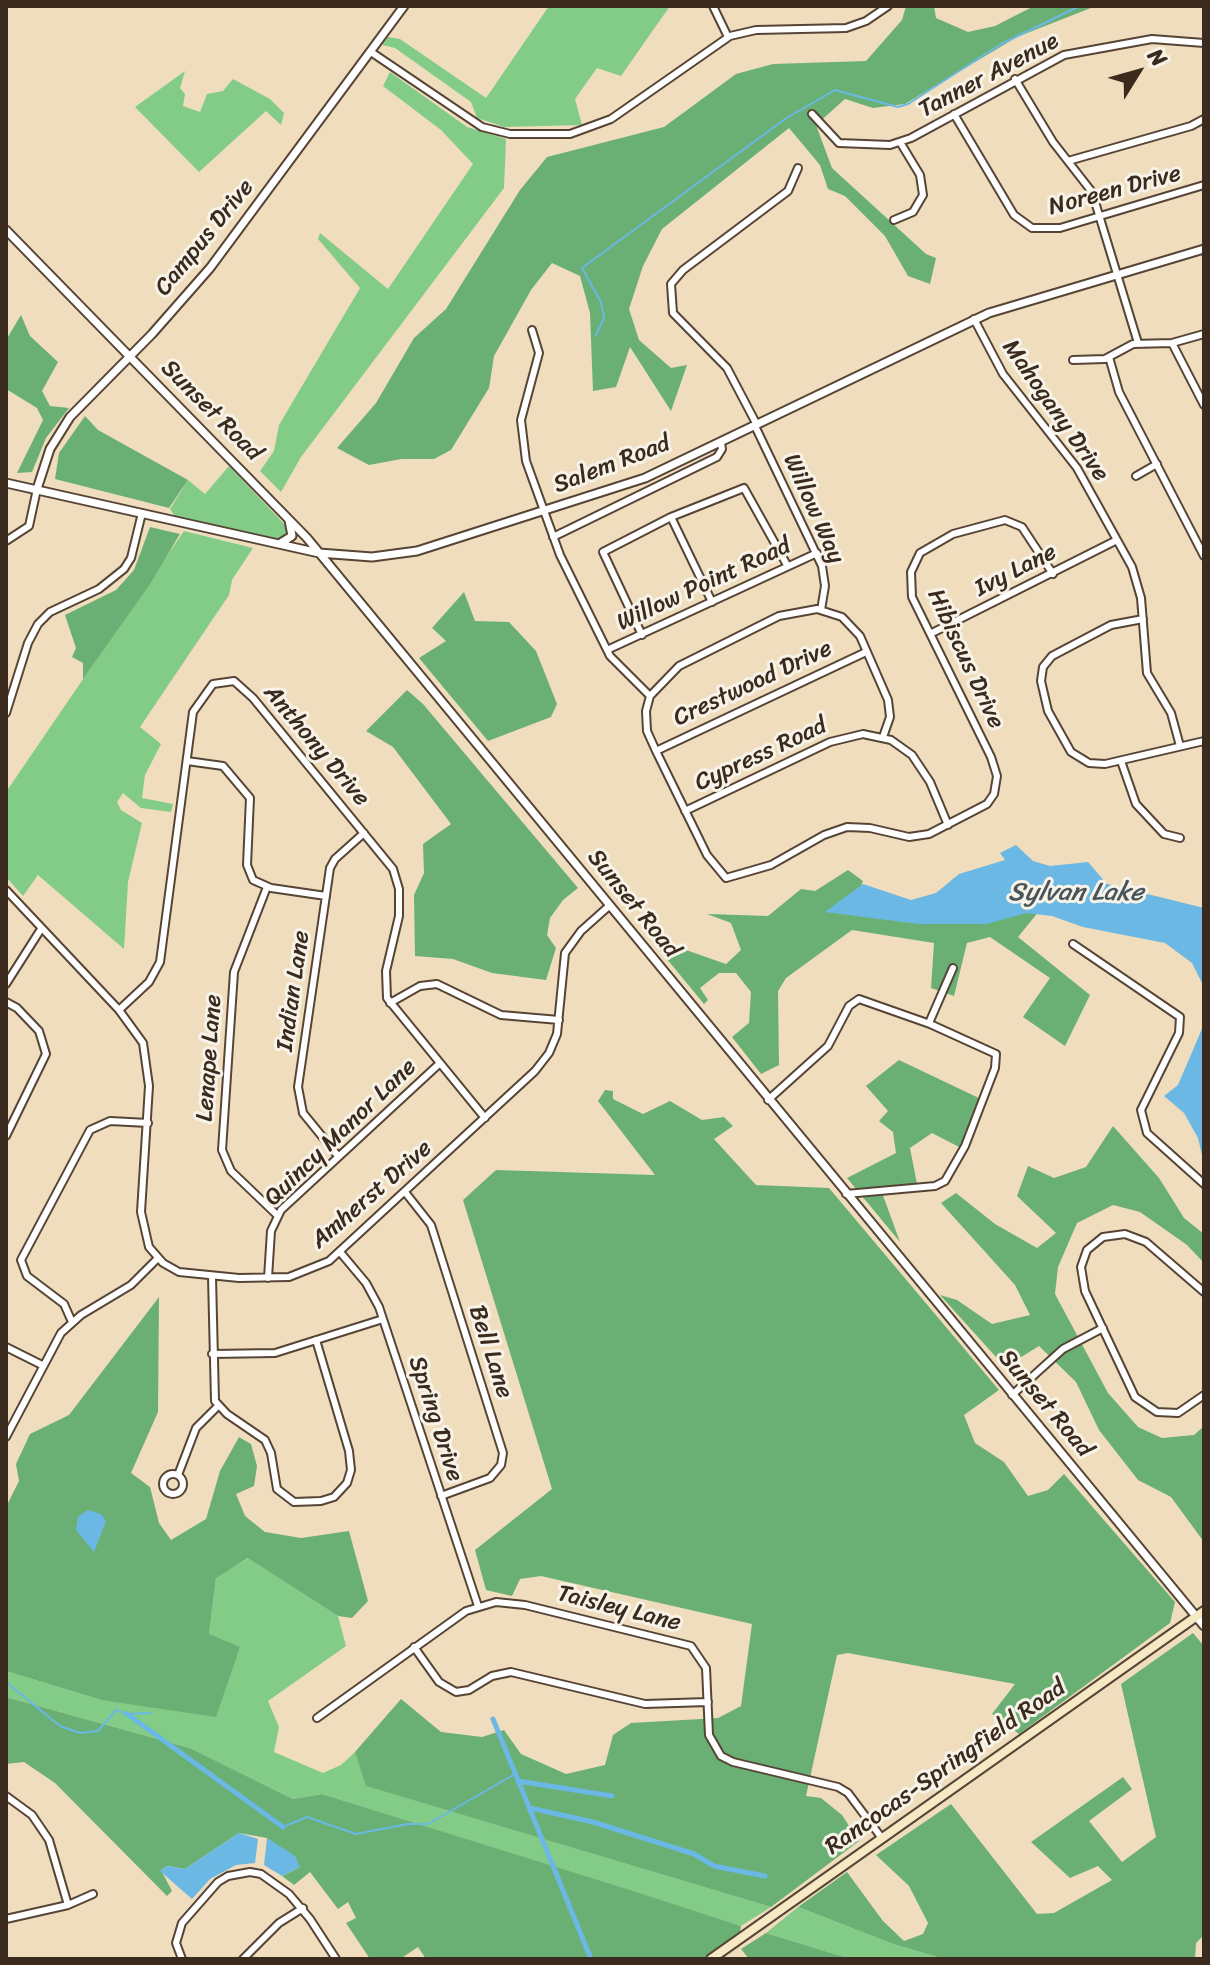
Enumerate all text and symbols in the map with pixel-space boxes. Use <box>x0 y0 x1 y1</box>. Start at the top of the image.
street label: Tanner Avenue <box>914 27 1064 125</box>
north arrow <box>1098 32 1178 112</box>
text: N <box>1137 39 1178 75</box>
street label: Noreen Drive <box>1046 159 1184 223</box>
street label: Campus Drive <box>149 174 261 302</box>
street label: Mahogany Drive <box>995 335 1115 487</box>
street label: Sunset Road <box>154 354 268 468</box>
street label: Salem Road <box>550 430 674 500</box>
street label: Willow Way <box>776 450 850 568</box>
street label: Willow Point Road <box>613 532 795 638</box>
street label: Ivy Lane <box>970 538 1062 604</box>
street label: Hibiscus Drive <box>920 585 1010 733</box>
street label: Crestwood Drive <box>669 635 837 733</box>
street label: Anthony Drive <box>257 679 375 813</box>
street label: Cypress Road <box>691 712 831 798</box>
street label: Sunset Road <box>580 844 686 964</box>
water label: Sylvan Lake <box>1008 877 1144 909</box>
street label: Indian Lane <box>271 929 317 1053</box>
street label: Lenape Lane <box>191 994 229 1122</box>
street label: Quincy Manor Lane <box>259 1053 423 1213</box>
street label: Amherst Drive <box>306 1135 438 1255</box>
street label: Bell Lane <box>462 1302 518 1402</box>
street label: Sunset Road <box>992 1344 1098 1464</box>
street label: Spring Drive <box>401 1353 469 1485</box>
street label: Taisley Lane <box>554 1580 684 1638</box>
street label: Rancocas-Springfield Road <box>820 1674 1072 1862</box>

